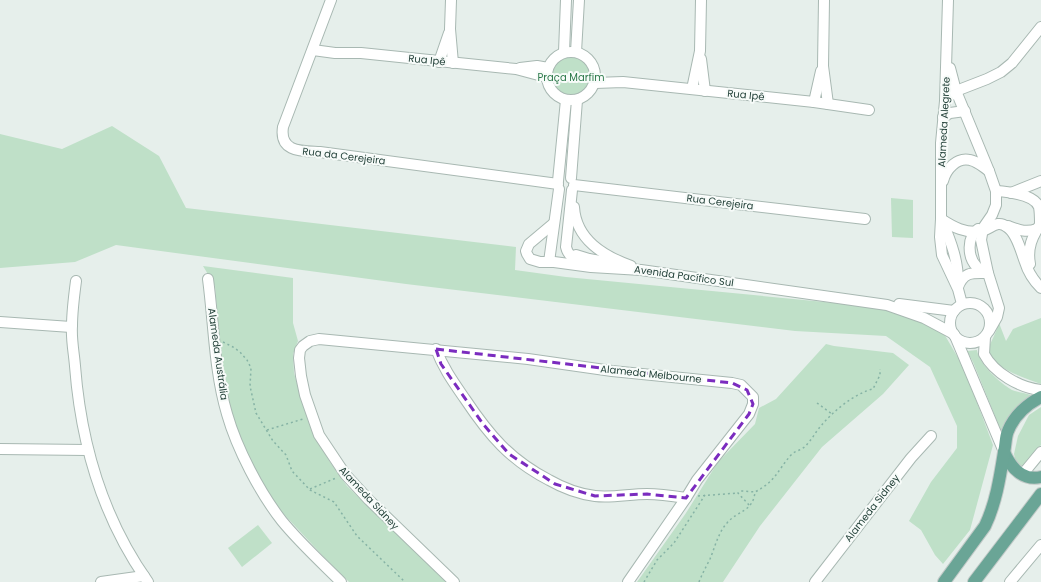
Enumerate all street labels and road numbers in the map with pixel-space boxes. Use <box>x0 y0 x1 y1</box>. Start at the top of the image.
street label: Rua Ipê <box>408 51 446 69</box>
street label: Alameda Alegrete <box>934 76 954 168</box>
street label: Rua Ipê <box>727 86 765 104</box>
street label: Rua da Cerejeira <box>302 143 386 169</box>
street label: Rua Cerejeira <box>686 190 754 214</box>
street label: Avenida Pacífico Sul <box>633 262 735 290</box>
street label: Alameda Austrália <box>204 307 232 401</box>
street label: Alameda Melbourne <box>600 361 702 387</box>
street label: Alameda Sidney <box>336 463 403 533</box>
street label: Alameda Sidney <box>841 471 903 545</box>

